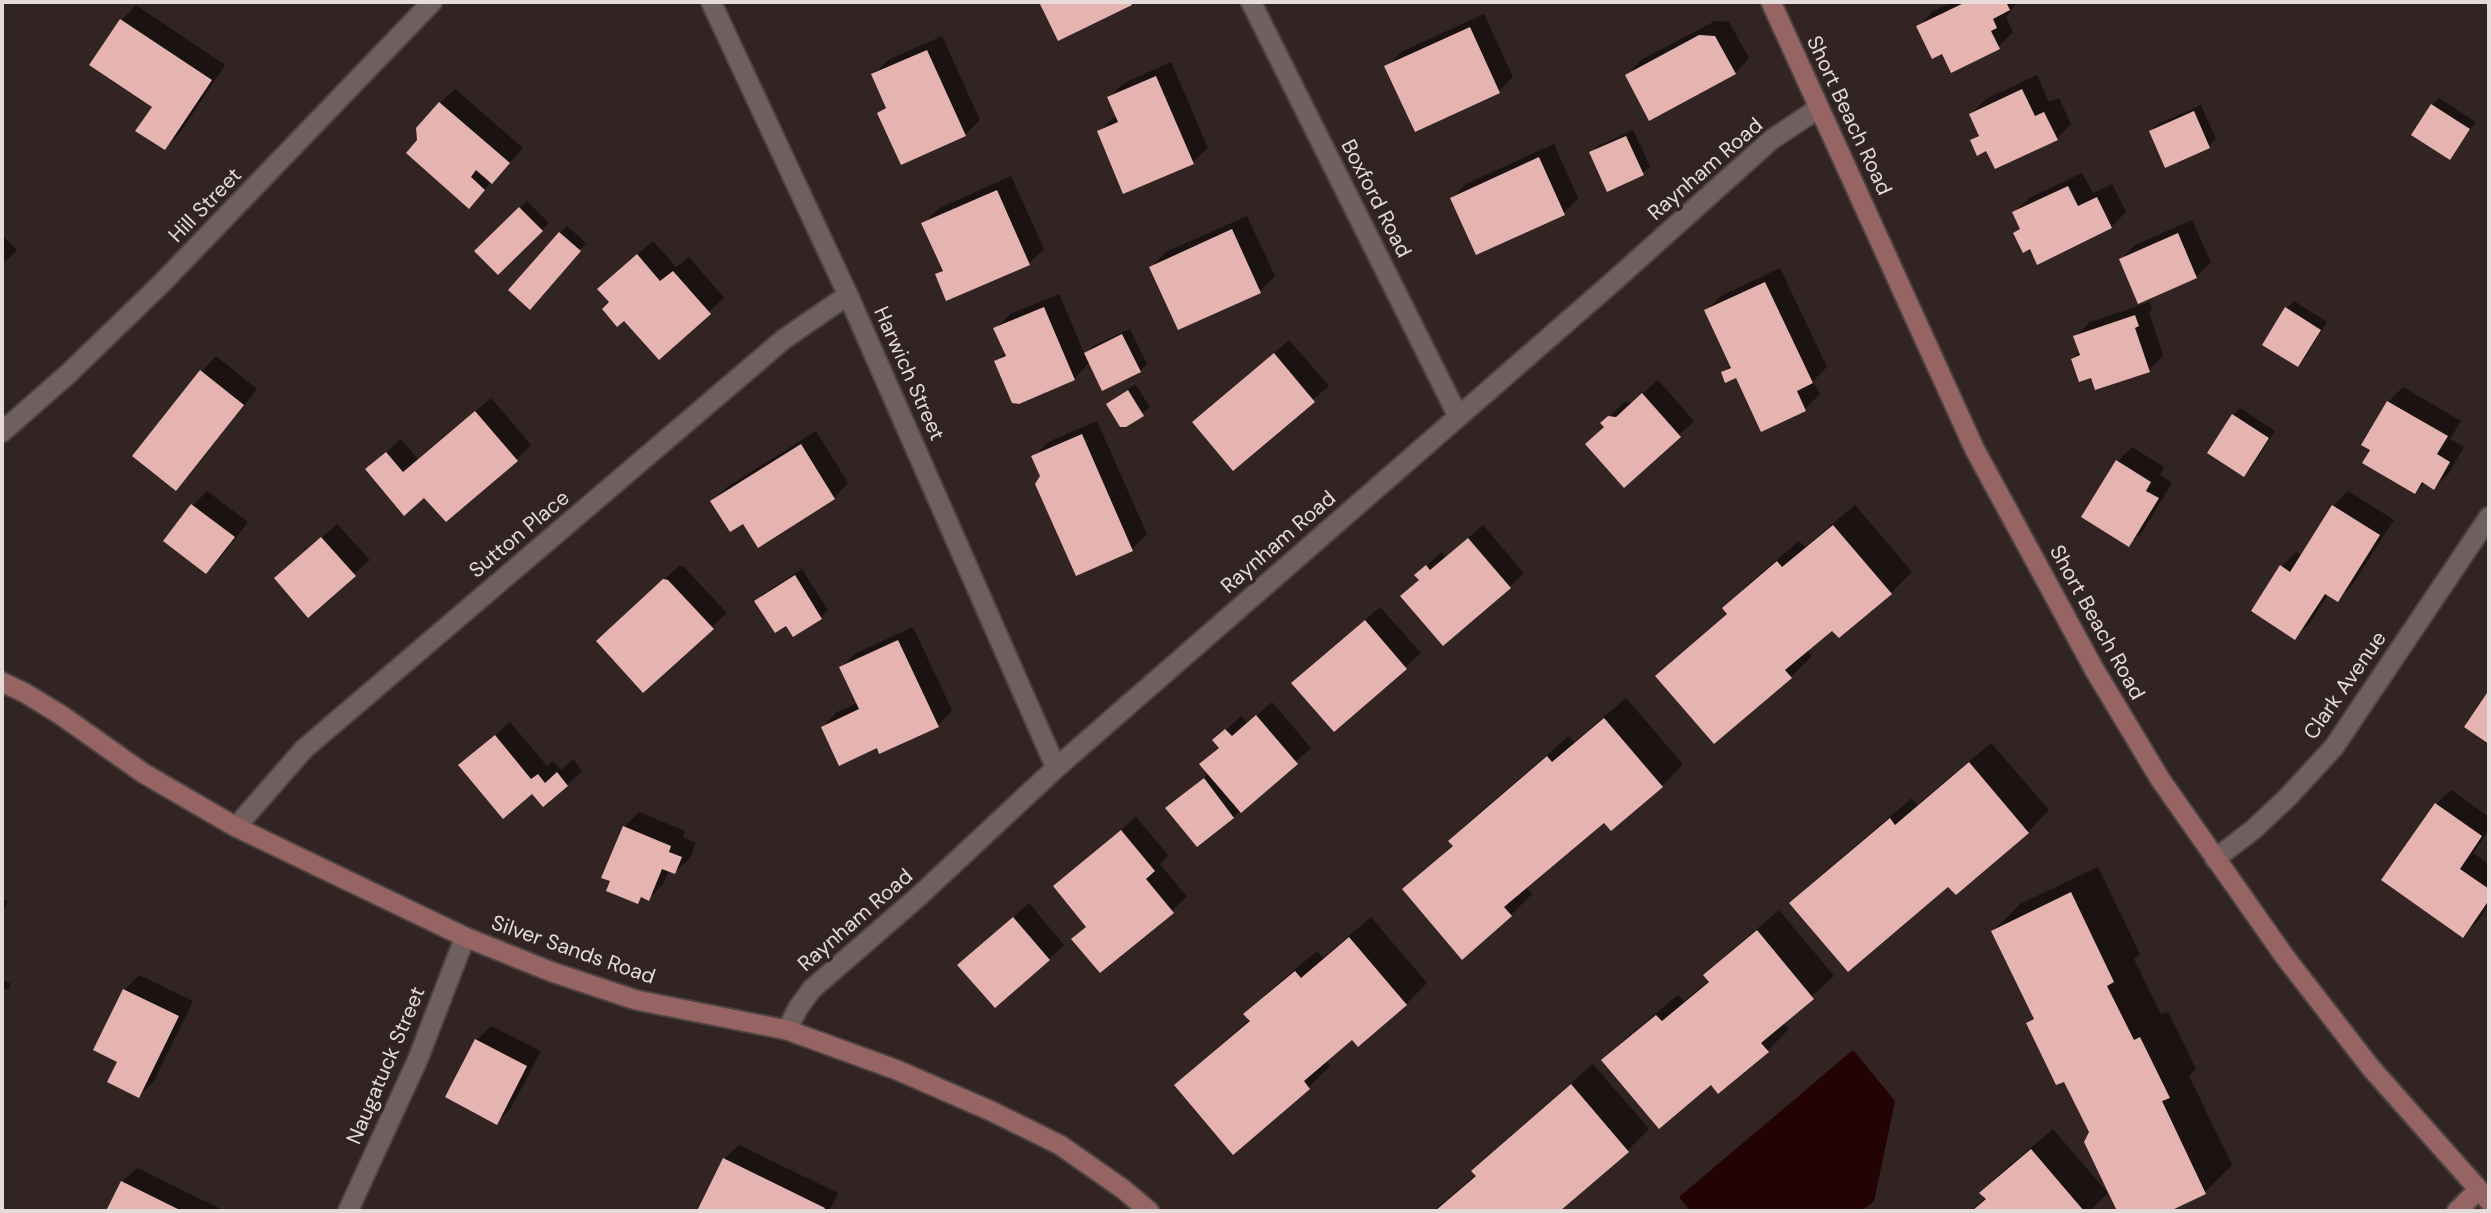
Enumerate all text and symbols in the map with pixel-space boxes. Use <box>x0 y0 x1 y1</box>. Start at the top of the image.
street label: Short Beach Road <box>1800 32 1896 200</box>
street label: Raynham Road <box>1644 113 1768 227</box>
street label: Boxford Road <box>1334 136 1416 262</box>
street label: Hill Street <box>164 164 248 248</box>
street label: Harwich Street <box>867 303 949 445</box>
street label: Sutton Place <box>465 486 575 584</box>
street label: Raynham Road <box>1217 486 1341 600</box>
street label: Short Beach Road <box>2043 541 2149 705</box>
street label: Clark Avenue <box>2299 627 2393 745</box>
street label: Raynham Road <box>794 864 918 978</box>
street label: Silver Sands Road <box>488 911 658 991</box>
street label: Naugatuck Street <box>342 983 432 1149</box>

